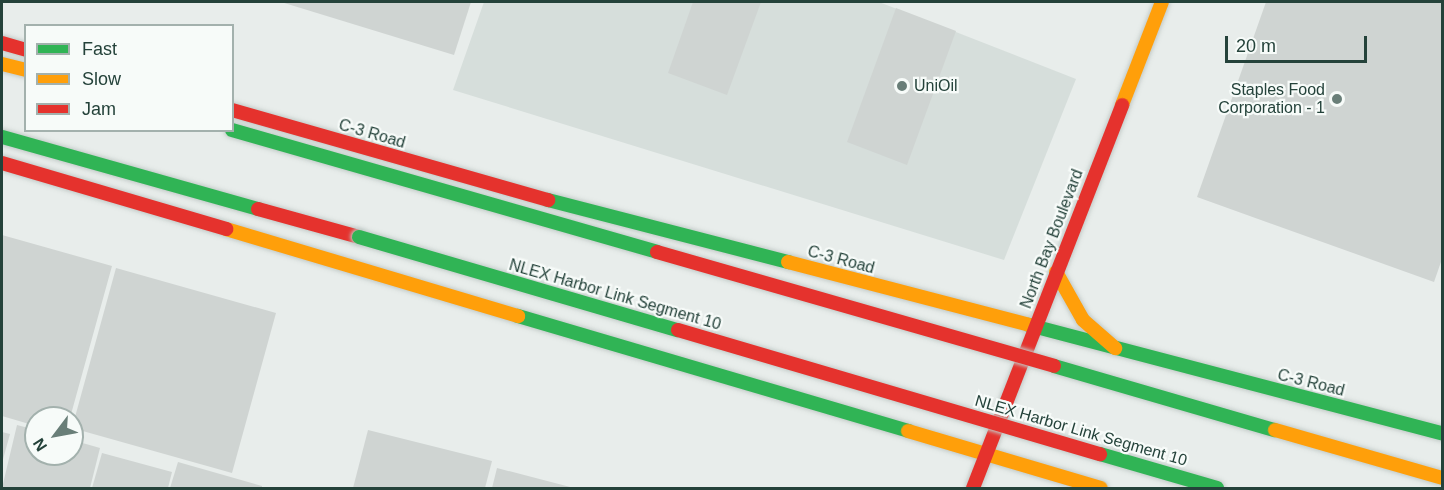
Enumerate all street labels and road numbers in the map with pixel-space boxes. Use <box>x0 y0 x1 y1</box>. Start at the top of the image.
street label: C-3 Road <box>336 115 408 153</box>
street label: North Bay Boulevard <box>1017 167 1087 311</box>
street label: C-3 Road <box>805 242 877 278</box>
street label: NLEX Harbor Link Segment 10 <box>507 255 723 335</box>
street label: C-3 Road <box>1275 365 1347 401</box>
street label: NLEX Harbor Link Segment 10 <box>973 391 1189 471</box>

